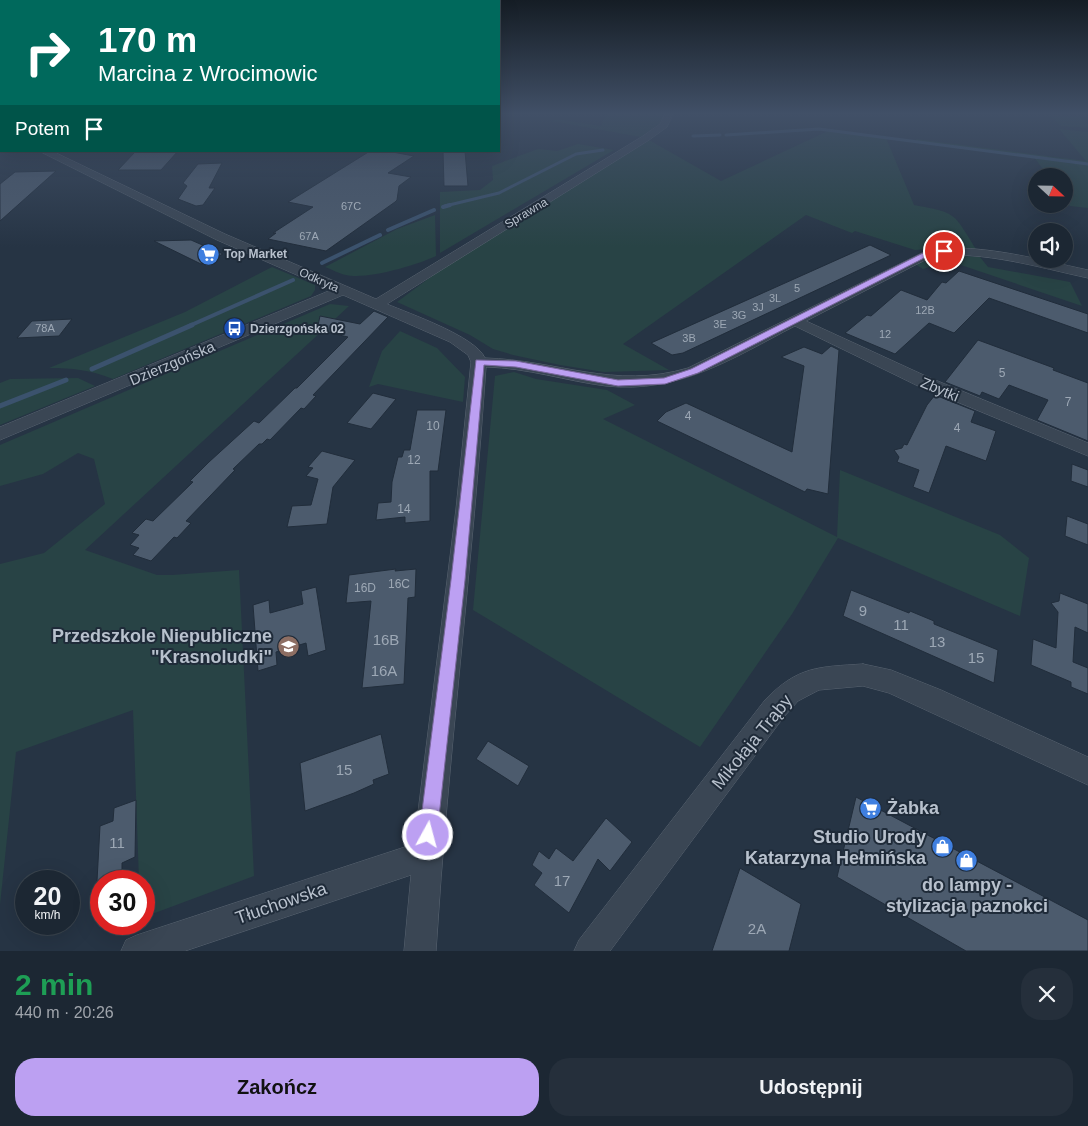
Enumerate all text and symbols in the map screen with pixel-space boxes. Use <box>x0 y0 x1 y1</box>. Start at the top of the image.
icon: right <box>15 20 80 85</box>
text: 170 m <box>98 20 197 59</box>
text: Marcina z Wrocimowic <box>98 61 318 86</box>
icon: arrive <box>80 115 108 143</box>
text: Potem <box>15 118 70 139</box>
north arrow <box>1028 168 1072 212</box>
map controls <box>1028 168 1073 268</box>
street label: Sprawna <box>502 195 550 231</box>
house number: 67C <box>341 200 361 212</box>
button: sound <box>1028 223 1073 268</box>
house number: 67A <box>299 230 319 242</box>
pin <box>923 230 965 272</box>
icon: arrive <box>930 237 958 265</box>
supermarket icon: Top Market <box>196 242 220 266</box>
place label: Top Market <box>224 247 287 261</box>
street label: Odkryta <box>297 265 341 295</box>
house number: 5 <box>794 282 800 294</box>
house number: 3L <box>769 292 781 304</box>
house number: 3J <box>752 301 764 313</box>
house number: 12B <box>915 304 935 316</box>
house number: 3G <box>732 309 746 321</box>
bus stop icon: Dzierzgońska 02 <box>222 317 246 341</box>
house number: 3E <box>713 318 727 330</box>
house number: 78A <box>35 322 55 334</box>
place label: Dzierzgońska 02 <box>250 322 344 336</box>
house number: 12 <box>879 328 891 340</box>
house number: 3B <box>682 332 696 344</box>
street label: Dzierzgońska <box>127 337 218 389</box>
house number: 5 <box>999 366 1006 380</box>
street label: Zbytki <box>918 373 962 405</box>
house number: 7 <box>1065 395 1072 409</box>
house number: 4 <box>685 409 692 423</box>
house number: 10 <box>426 419 440 433</box>
house number: 4 <box>954 421 961 435</box>
house number: 12 <box>407 453 421 467</box>
house number: 14 <box>397 502 411 516</box>
house number: 16C <box>388 577 410 591</box>
house number: 16D <box>354 581 376 595</box>
house number: 9 <box>859 602 867 619</box>
house number: 11 <box>893 616 909 633</box>
place label: Przedszkole Niepubliczne "Krasnoludki" <box>52 626 272 667</box>
house number: 16B <box>373 631 399 648</box>
house number: 13 <box>929 633 945 650</box>
school or university icon: Przedszkole Niepubliczne "Krasnoludki" <box>276 634 300 658</box>
house number: 15 <box>968 649 984 666</box>
house number: 16A <box>371 662 397 679</box>
street label: Mikołaja Trąby <box>708 691 796 793</box>
house number: 15 <box>336 761 352 778</box>
supermarket icon: Żabka <box>859 796 883 820</box>
place label: Żabka <box>887 798 940 818</box>
position arrow <box>401 808 453 860</box>
place label: Studio Urody Katarzyna Hełmińska <box>745 827 927 868</box>
house number: 11 <box>109 834 125 851</box>
shop icon: Studio Urody Katarzyna Hełmińska <box>930 835 954 859</box>
shop icon: do lampy - stylizacja paznokci <box>955 848 979 872</box>
speed limit sign: 30 <box>90 870 155 935</box>
house number: 17 <box>554 872 570 889</box>
place label: do lampy - stylizacja paznokci <box>886 875 1048 916</box>
street label: Tłuchowska <box>233 878 330 928</box>
text: 20 <box>34 882 61 910</box>
text: km/h <box>34 908 61 922</box>
house number: 2A <box>748 920 766 937</box>
text: 2 min <box>15 968 93 1001</box>
button: close <box>1021 968 1073 1020</box>
text: 440 m · 20:26 <box>15 1004 114 1021</box>
button: Zakończ <box>15 1058 539 1116</box>
button: Udostępnij <box>549 1058 1073 1116</box>

